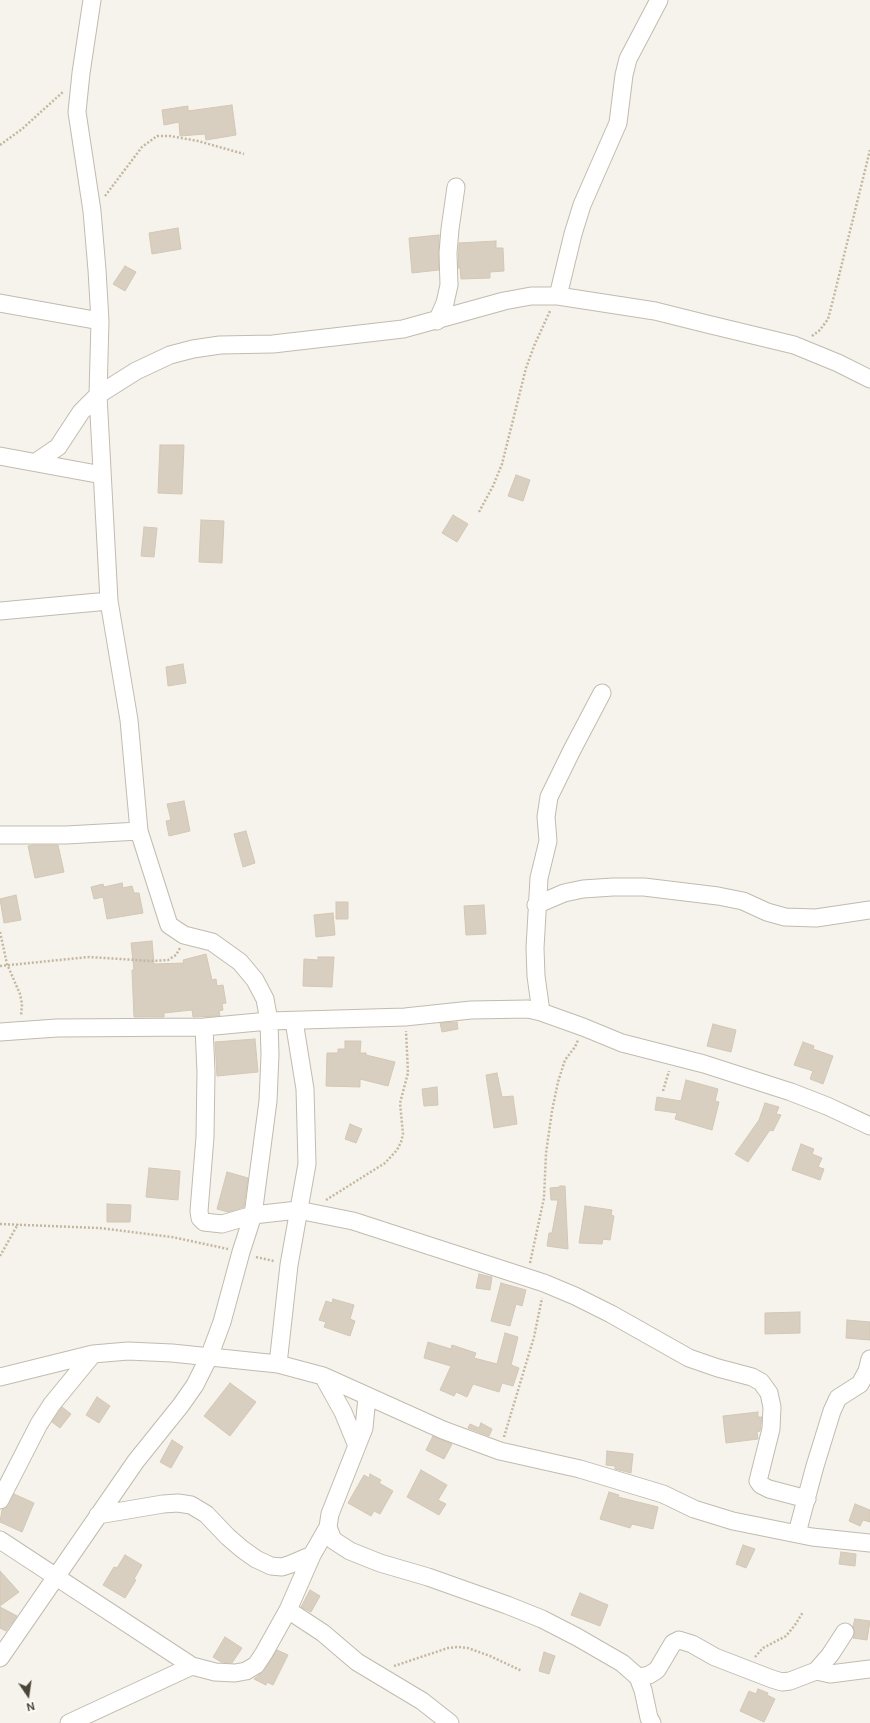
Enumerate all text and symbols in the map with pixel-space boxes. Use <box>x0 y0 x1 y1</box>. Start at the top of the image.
north arrow <box>8 1675 48 1715</box>
text: N <box>25 1699 36 1714</box>

